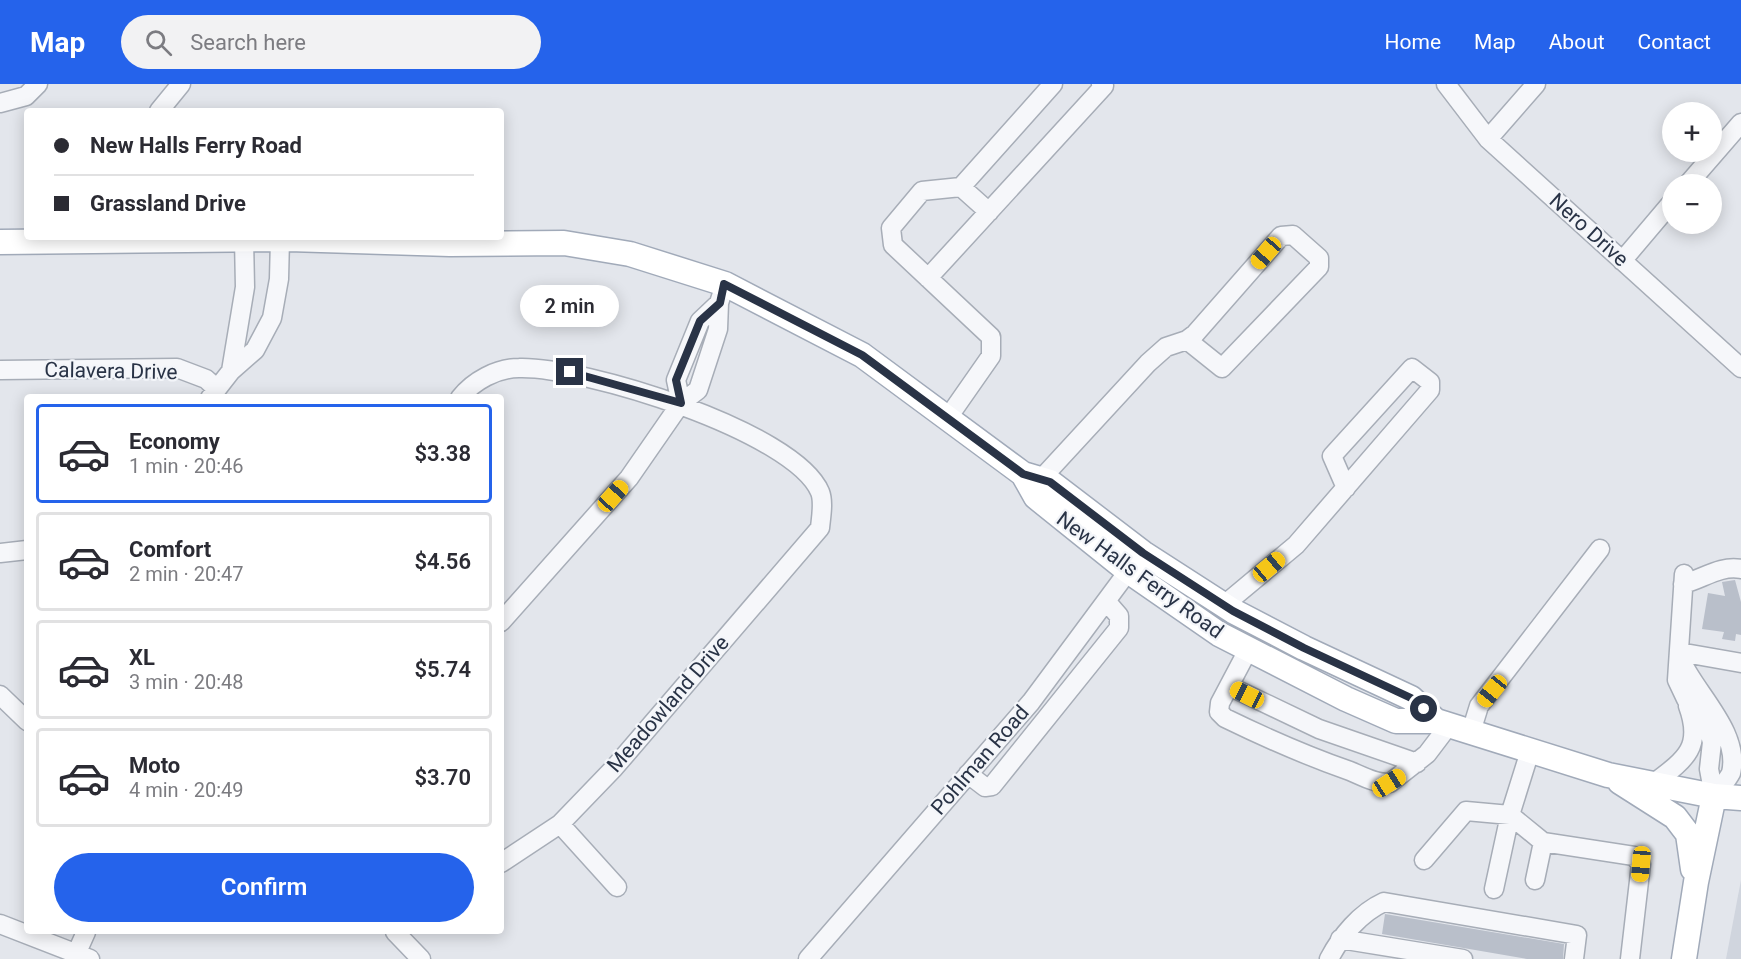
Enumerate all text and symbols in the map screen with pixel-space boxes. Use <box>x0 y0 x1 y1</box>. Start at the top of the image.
search box <box>121 15 541 69</box>
text: Map <box>30 26 85 59</box>
icon: search <box>142 26 175 59</box>
text: Search here <box>190 30 306 55</box>
text: Home <box>1385 30 1441 54</box>
text: Map <box>1474 30 1516 54</box>
text: About <box>1549 30 1605 54</box>
text: Contact <box>1638 30 1711 54</box>
map controls <box>1662 102 1722 234</box>
button: + <box>1662 102 1722 162</box>
text: New Halls Ferry Road <box>90 133 302 158</box>
button: − <box>1662 174 1722 234</box>
street label: Nero Drive <box>1545 188 1633 272</box>
text: Grassland Drive <box>90 191 246 216</box>
car <box>1247 234 1285 272</box>
callout: 2 min <box>520 285 620 327</box>
text: 2 min <box>544 294 595 318</box>
street label: Calavera Drive <box>44 358 178 384</box>
route end <box>556 358 583 385</box>
icon: car <box>57 427 111 481</box>
text: Economy <box>129 429 220 454</box>
text: $3.38 <box>414 441 471 466</box>
text: 1 min · 20:46 <box>129 454 244 478</box>
car <box>594 477 632 515</box>
street label: New Halls Ferry Road <box>1052 506 1228 644</box>
icon: car <box>57 535 111 589</box>
text: Comfort <box>129 537 211 562</box>
text: $4.56 <box>414 549 471 574</box>
car <box>1249 549 1289 585</box>
text: 2 min · 20:47 <box>129 562 244 586</box>
street label: Meadowland Drive <box>602 631 734 777</box>
icon: car <box>57 643 111 697</box>
text: XL <box>129 645 155 670</box>
text: $5.74 <box>414 657 471 682</box>
text: 3 min · 20:48 <box>129 670 244 694</box>
car <box>1474 671 1510 711</box>
car <box>1227 679 1267 711</box>
route start <box>1410 695 1437 722</box>
street label: Pohlman Road <box>926 701 1034 819</box>
icon: car <box>57 751 111 805</box>
text: Moto <box>129 753 180 778</box>
text: $3.70 <box>414 765 471 790</box>
car <box>1369 766 1409 800</box>
text: 4 min · 20:49 <box>129 778 244 802</box>
car <box>1630 845 1652 883</box>
button: Confirm <box>54 853 474 922</box>

